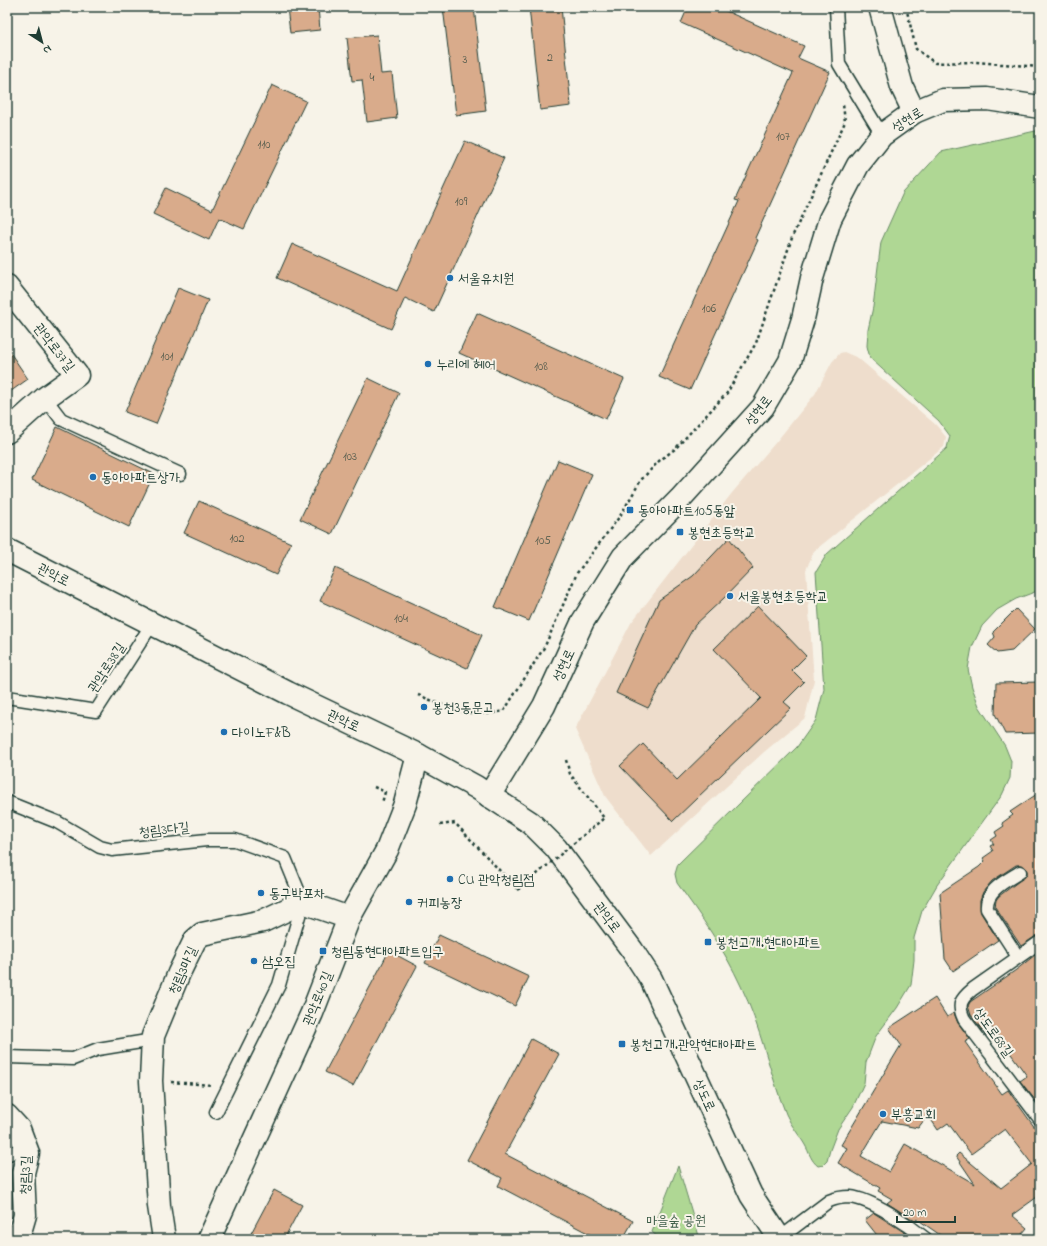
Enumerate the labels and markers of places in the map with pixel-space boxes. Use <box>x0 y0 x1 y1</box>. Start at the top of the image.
place label: 서울유치원 <box>458 269 514 290</box>
marker: 서울유치원 <box>445 273 455 283</box>
place label: 누리에 헤어 <box>436 355 496 376</box>
marker: 누리에 헤어 <box>423 359 433 369</box>
place label: 동아아파트상가 <box>101 468 181 489</box>
marker: 동아아파트상가 <box>88 472 98 482</box>
place label: 동아아파트105동앞 <box>638 501 735 522</box>
marker: 동아아파트105동앞 <box>625 505 635 515</box>
place label: 봉현초등학교 <box>688 523 756 544</box>
marker: 봉현초등학교 <box>675 527 685 537</box>
place label: 서울봉현초등학교 <box>738 587 828 608</box>
marker: 서울봉현초등학교 <box>725 591 735 601</box>
place label: 봉천3동문고 <box>432 698 494 719</box>
marker: 봉천3동문고 <box>419 702 429 712</box>
place label: 다이노F&B <box>232 723 291 744</box>
marker: 다이노F&B <box>219 727 229 737</box>
place label: CU 관악청림점 <box>458 870 534 891</box>
marker: CU 관악청림점 <box>445 874 455 884</box>
place label: 동구박포차 <box>269 884 325 905</box>
marker: 동구박포차 <box>256 888 266 898</box>
place label: 커피농장 <box>417 893 463 914</box>
marker: 커피농장 <box>404 897 414 907</box>
place label: 봉천고개.현대아파트 <box>716 933 820 954</box>
marker: 봉천고개.현대아파트 <box>703 937 713 947</box>
place label: 청림동현대아파트입구 <box>331 942 444 963</box>
marker: 청림동현대아파트입구 <box>318 946 328 956</box>
place label: 삼오집 <box>262 952 296 973</box>
marker: 삼오집 <box>249 956 259 966</box>
place label: 봉천고개.관악현대아파트 <box>630 1035 757 1056</box>
marker: 봉천고개.관악현대아파트 <box>617 1039 627 1049</box>
place label: 부흥교회 <box>891 1105 936 1126</box>
marker: 부흥교회 <box>878 1109 888 1119</box>

